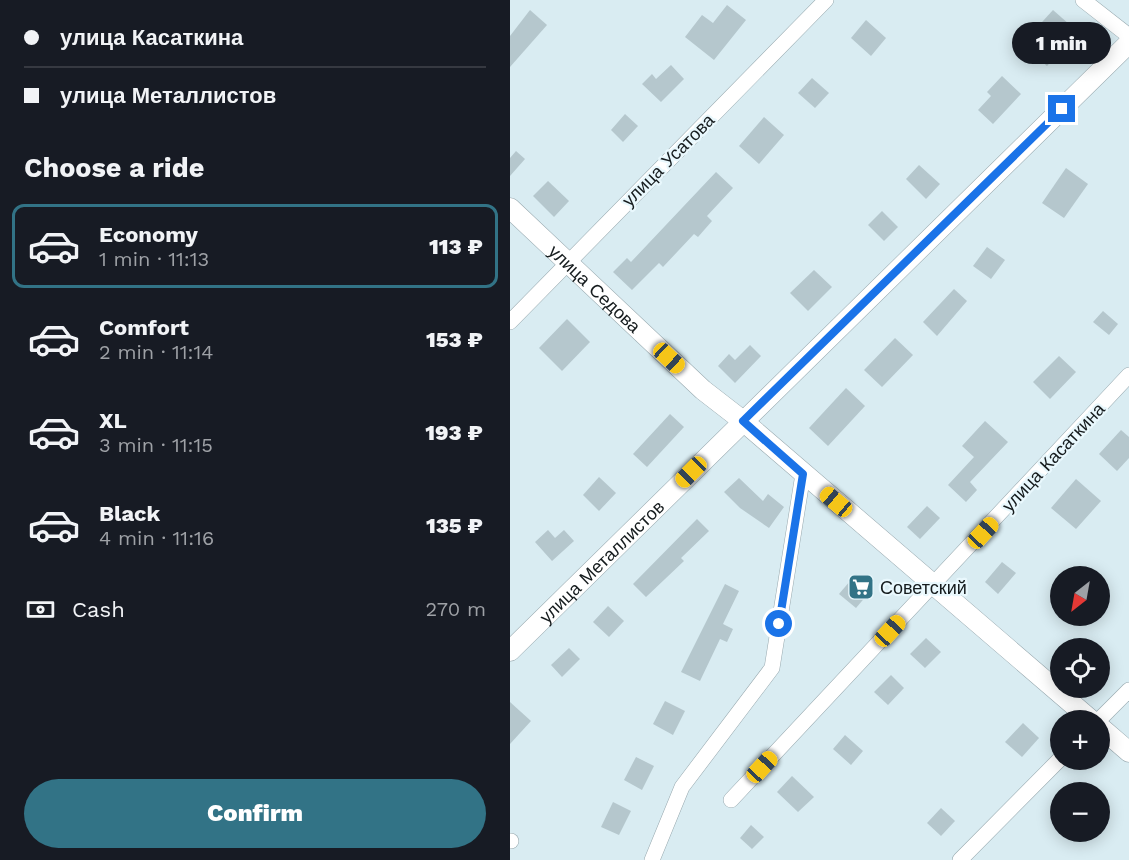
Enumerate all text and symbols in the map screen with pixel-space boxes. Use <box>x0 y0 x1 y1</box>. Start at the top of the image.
callout: 1 min <box>1012 22 1112 64</box>
text: улица Касаткина <box>60 25 243 50</box>
text: 1 min <box>1036 31 1087 55</box>
text: улица Металлистов <box>60 83 276 108</box>
route end <box>1048 95 1075 122</box>
street label: улица Усатова <box>617 109 719 211</box>
text: Choose a ride <box>24 152 204 184</box>
icon: car <box>27 219 81 273</box>
text: Economy <box>99 222 198 247</box>
text: 113 ₽ <box>429 234 483 259</box>
street label: улица Седова <box>545 240 646 337</box>
text: 1 min · 11:13 <box>99 247 209 271</box>
icon: car <box>27 312 81 366</box>
text: Comfort <box>99 315 189 340</box>
text: 153 ₽ <box>426 327 483 352</box>
car <box>650 339 688 377</box>
text: 2 min · 11:14 <box>99 340 214 364</box>
street label: улица Касаткина <box>997 398 1109 516</box>
icon: car <box>27 405 81 459</box>
text: XL <box>99 408 127 433</box>
text: 193 ₽ <box>425 420 483 445</box>
text: 3 min · 11:15 <box>99 433 213 457</box>
car <box>672 453 710 491</box>
car <box>816 484 856 520</box>
street label: улица Металлистов <box>535 496 668 627</box>
icon: car <box>27 498 81 552</box>
text: Black <box>99 501 160 526</box>
text: 135 ₽ <box>426 513 483 538</box>
car <box>964 514 1002 552</box>
text: 4 min · 11:16 <box>99 526 214 550</box>
north arrow <box>1050 566 1110 626</box>
map controls <box>1050 566 1110 842</box>
supermarket icon: Советский <box>846 572 876 602</box>
place label: Советский <box>880 577 967 598</box>
icon: cash <box>24 593 57 626</box>
text: Cash <box>72 597 125 622</box>
text: 270 m <box>426 597 486 621</box>
route start <box>765 610 792 637</box>
car <box>871 612 909 650</box>
button: locate <box>1050 638 1110 698</box>
button: + <box>1050 710 1110 770</box>
car <box>743 748 781 786</box>
button: Confirm <box>24 779 486 848</box>
button: − <box>1050 782 1110 842</box>

